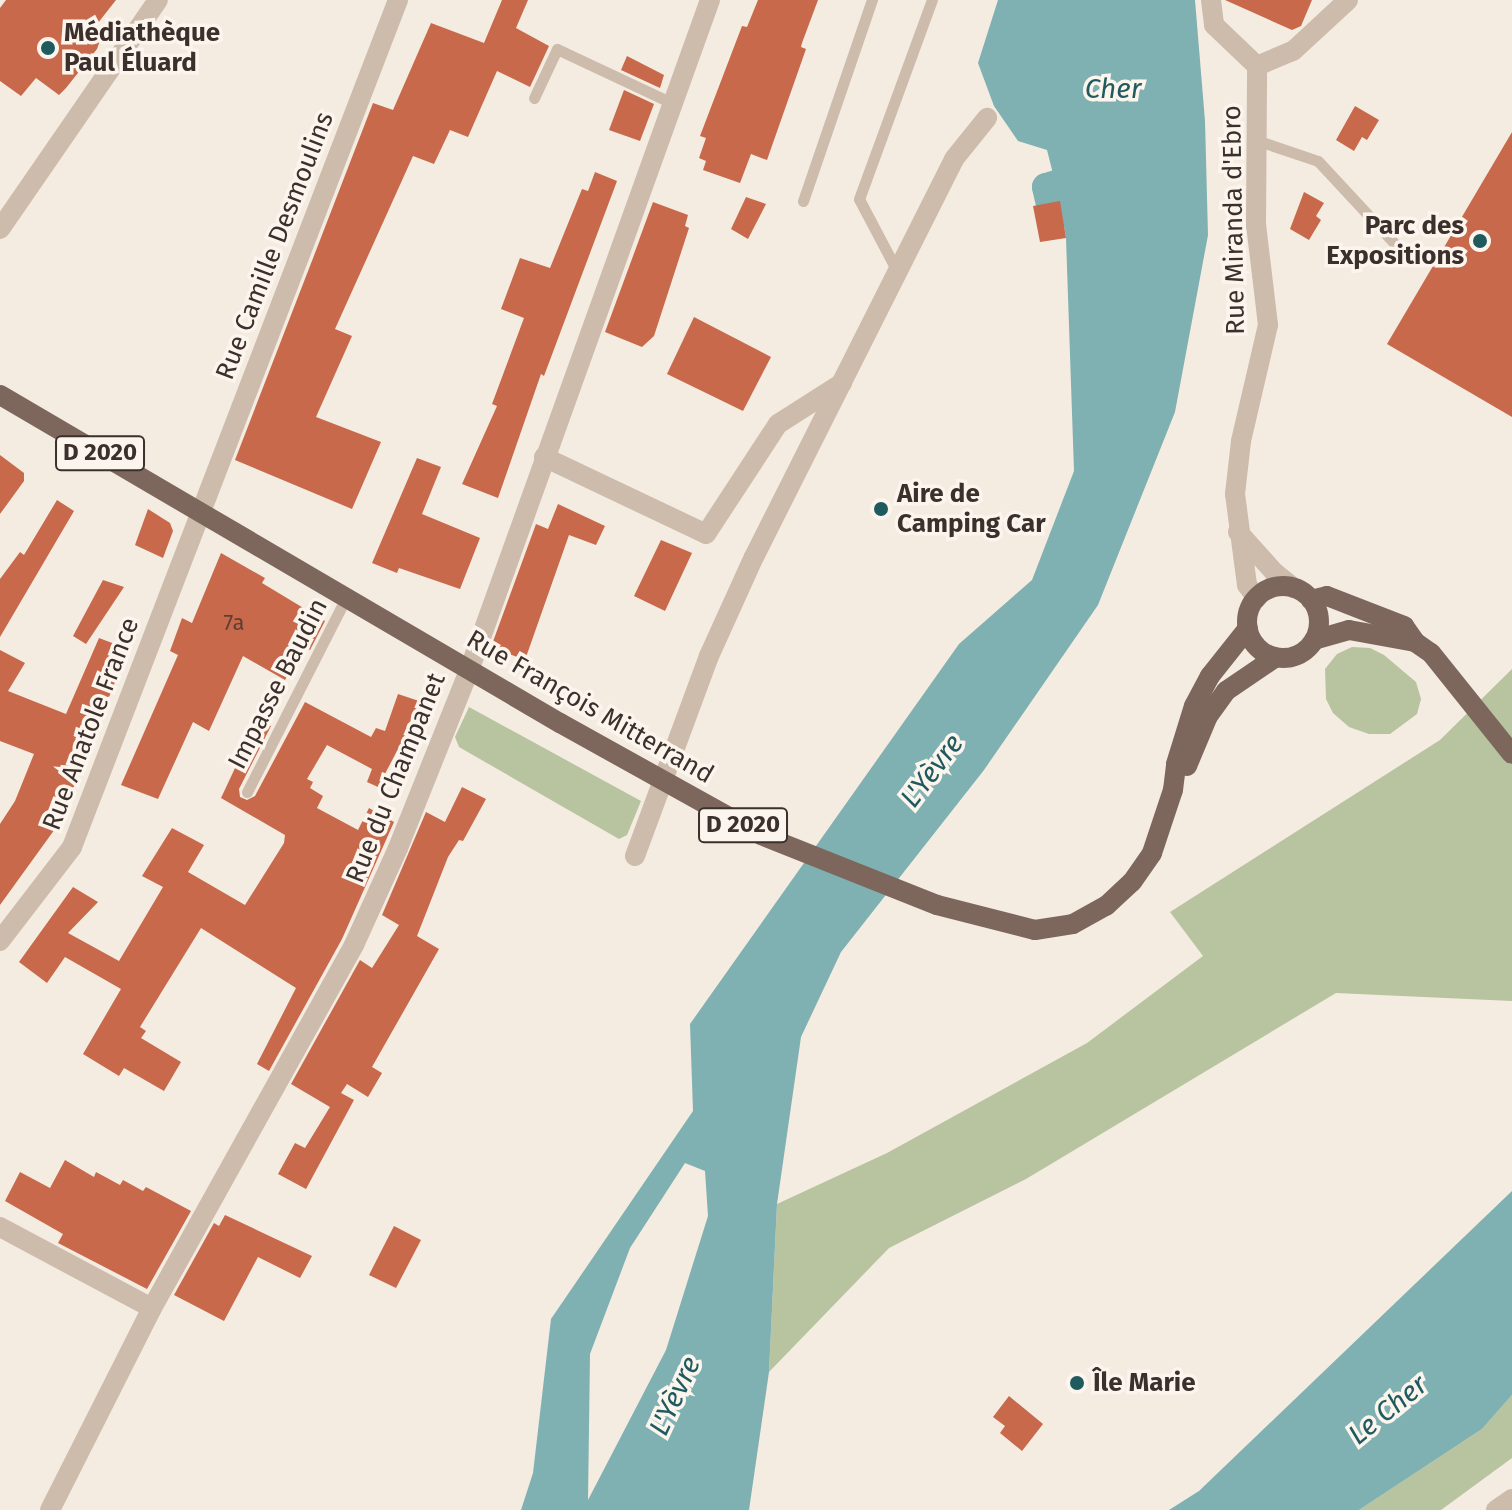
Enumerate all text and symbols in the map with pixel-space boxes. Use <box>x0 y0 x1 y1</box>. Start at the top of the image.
place label: Médiathèque Paul Éluard <box>64 17 220 78</box>
marker: Médiathèque Paul Éluard <box>39 39 57 57</box>
water label: Cher <box>1085 72 1141 106</box>
street label: Rue Miranda d'Ebro <box>1216 105 1252 335</box>
street label: Rue Camille Desmoulins <box>210 108 340 384</box>
place label: Parc des Expositions <box>1326 210 1464 272</box>
marker: Parc des Expositions <box>1471 232 1489 250</box>
road number: D 2020 <box>54 433 146 473</box>
place label: Aire de Camping Car <box>897 478 1046 540</box>
marker: Aire de Camping Car <box>872 500 890 518</box>
street label: Impasse Baudin <box>222 593 334 775</box>
house number: 7a <box>223 610 245 636</box>
street label: Rue Anatole France <box>36 613 146 835</box>
street label: Rue François Mitterrand <box>461 624 719 790</box>
street label: Rue du Champanet <box>340 669 452 887</box>
water label: L'Yèvre <box>894 728 970 814</box>
road number: D 2020 <box>697 805 789 845</box>
water label: L'Yèvre <box>642 1351 708 1441</box>
place label: Île Marie <box>1093 1367 1196 1399</box>
water label: Le Cher <box>1342 1368 1434 1452</box>
marker: Île Marie <box>1068 1374 1086 1392</box>

